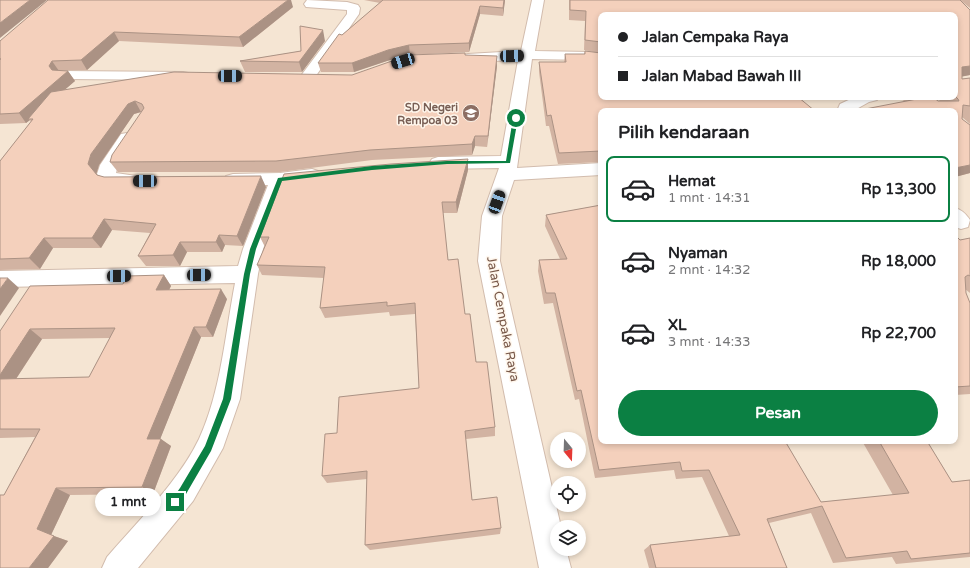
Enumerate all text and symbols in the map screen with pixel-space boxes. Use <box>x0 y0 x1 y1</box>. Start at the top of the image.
text: Jalan Cempaka Raya <box>642 28 789 46</box>
car <box>500 50 524 62</box>
car <box>390 52 416 70</box>
text: Jalan Mabad Bawah III <box>642 67 802 85</box>
car <box>218 70 242 82</box>
place label: SD Negeri Rempoa 03 <box>397 101 458 128</box>
school or university icon: SD Negeri Rempoa 03 <box>461 103 481 123</box>
route start <box>507 109 525 127</box>
text: Pilih kendaraan <box>618 121 749 143</box>
icon: car <box>620 171 656 207</box>
text: Hemat <box>668 172 715 190</box>
car <box>133 175 157 187</box>
text: Rp 13,300 <box>861 180 936 198</box>
car <box>487 189 507 215</box>
text: 1 mnt · 14:31 <box>668 190 750 206</box>
icon: car <box>620 243 656 279</box>
text: Nyaman <box>668 244 728 262</box>
text: Rp 18,000 <box>861 252 936 270</box>
street label: Jalan Cempaka Raya <box>483 255 523 383</box>
text: 2 mnt · 14:32 <box>668 262 750 278</box>
car <box>187 269 211 281</box>
car <box>107 270 131 282</box>
icon: car <box>620 315 656 351</box>
text: XL <box>668 316 687 334</box>
text: Rp 22,700 <box>861 324 936 342</box>
text: 3 mnt · 14:33 <box>668 334 750 350</box>
button: Pesan <box>618 390 938 436</box>
north arrow <box>550 432 586 468</box>
map controls <box>550 432 586 556</box>
button: locate <box>550 476 586 512</box>
callout: 1 mnt <box>95 488 161 516</box>
route end <box>166 493 184 511</box>
text: 1 mnt <box>110 494 146 510</box>
button: layers <box>550 520 586 556</box>

